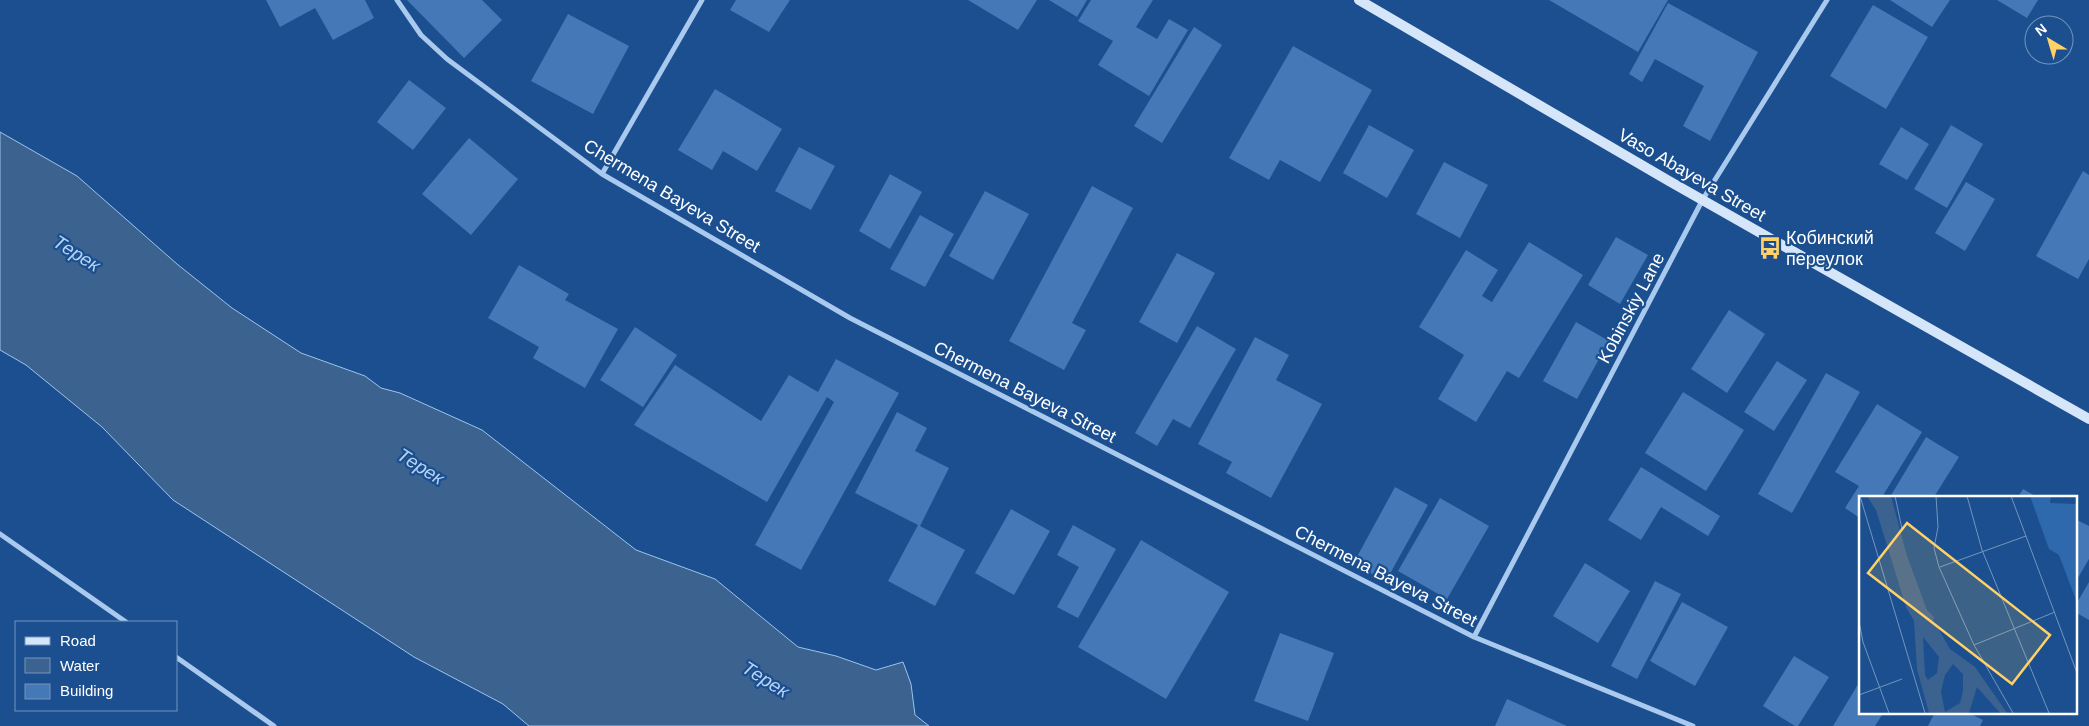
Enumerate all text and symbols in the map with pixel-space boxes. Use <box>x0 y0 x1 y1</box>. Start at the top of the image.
north arrow <box>2024 15 2074 65</box>
text: N <box>2032 20 2050 39</box>
street label: Vaso Abayeva Street <box>1615 125 1769 225</box>
street label: Chermena Bayeva Street <box>580 135 764 257</box>
place label: Кобинский переулок <box>1786 228 1874 269</box>
water label: Терек <box>49 231 105 277</box>
bus stop icon: Кобинский переулок <box>1757 235 1783 261</box>
street label: Kobinskiy Lane <box>1594 249 1668 367</box>
street label: Chermena Bayeva Street <box>930 337 1120 447</box>
water label: Терек <box>393 444 449 490</box>
inset map <box>1859 496 2076 714</box>
street label: Chermena Bayeva Street <box>1291 521 1481 631</box>
legend <box>15 621 178 711</box>
text: Road <box>60 632 96 649</box>
text: Water <box>60 657 99 674</box>
water label: Терек <box>738 657 794 703</box>
text: Building <box>60 682 113 699</box>

